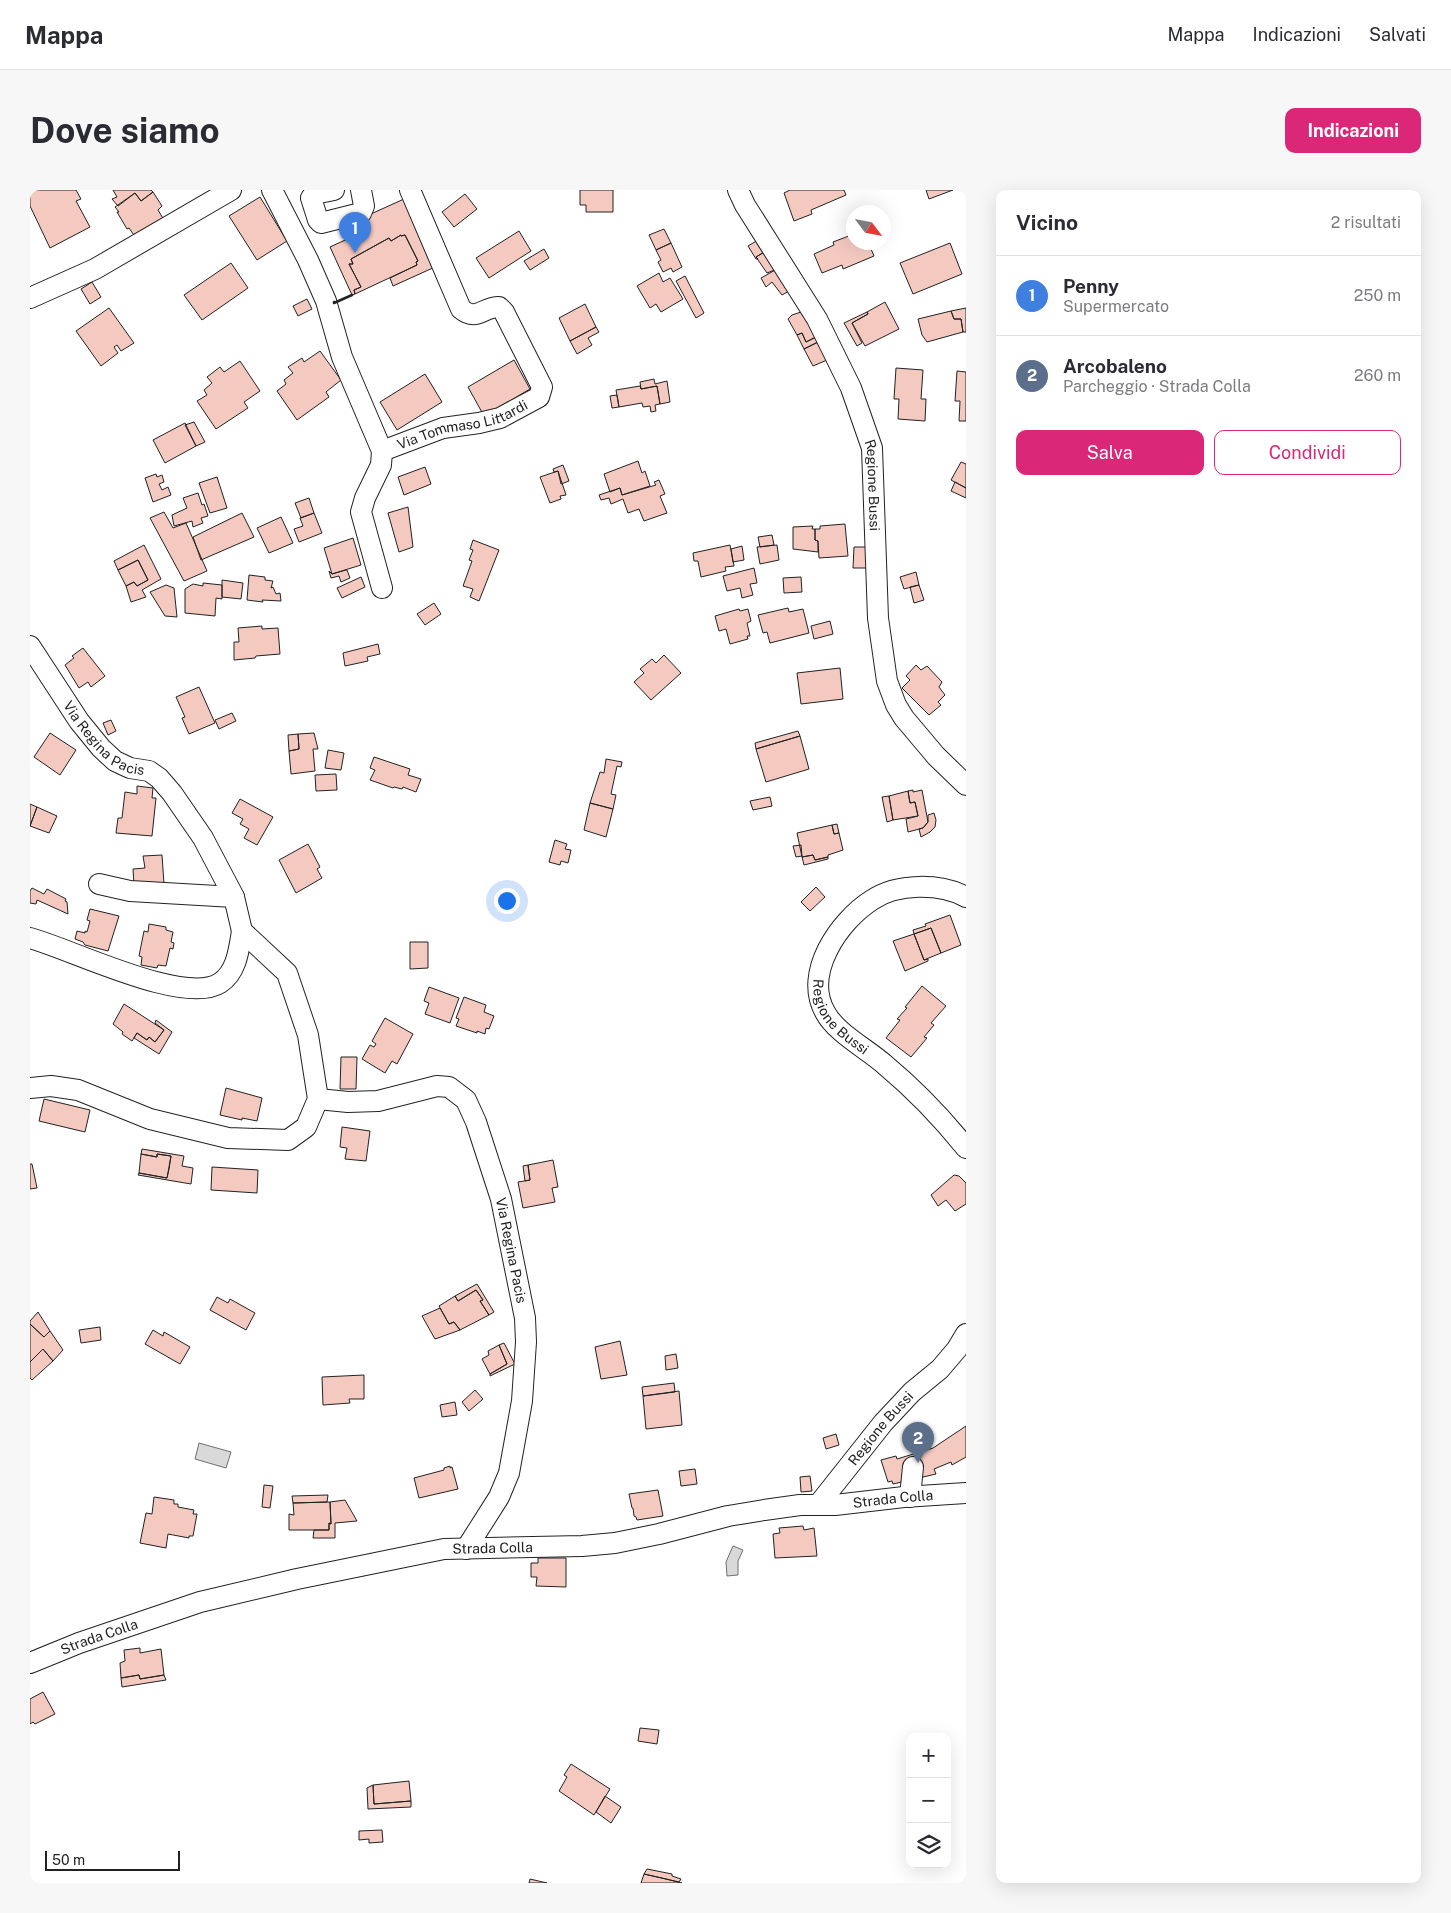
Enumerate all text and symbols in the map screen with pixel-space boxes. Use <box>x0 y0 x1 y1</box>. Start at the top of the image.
text: Mappa <box>25 21 103 49</box>
text: Mappa <box>1167 24 1225 45</box>
text: Indicazioni <box>1253 24 1341 45</box>
text: Salvati <box>1369 24 1426 45</box>
button: Indicazioni <box>1285 108 1421 153</box>
text: Dove siamo <box>30 110 220 151</box>
north arrow <box>846 205 891 250</box>
text: Vicino <box>1016 210 1078 235</box>
pin: 1 <box>339 212 371 253</box>
text: 2 risultati <box>1331 213 1401 232</box>
text: Penny <box>1063 275 1119 297</box>
text: 1 <box>1029 286 1035 305</box>
text: 250 m <box>1354 286 1401 305</box>
text: Supermercato <box>1063 297 1169 316</box>
text: Arcobaleno <box>1063 355 1167 377</box>
text: 2 <box>1027 366 1037 385</box>
text: 260 m <box>1354 366 1401 385</box>
text: Parcheggio · Strada Colla <box>1063 377 1251 396</box>
street label: Via Tommaso Littardi <box>395 397 530 453</box>
button: Salva <box>1016 430 1204 475</box>
button: Condividi <box>1214 430 1401 475</box>
street label: Regione Bussi <box>862 437 883 531</box>
street label: Via Regina Pacis <box>60 698 146 778</box>
your location <box>494 888 520 914</box>
street label: Regione Bussi <box>810 979 872 1057</box>
street label: Via Regina Pacis <box>493 1196 530 1305</box>
street label: Regione Bussi <box>845 1388 916 1468</box>
pin: 2 <box>902 1422 934 1463</box>
street label: Strada Colla <box>852 1487 934 1511</box>
street label: Strada Colla <box>452 1539 533 1557</box>
street label: Strada Colla <box>58 1616 140 1658</box>
map controls <box>906 1733 951 1868</box>
button: + <box>906 1733 951 1778</box>
button: − <box>906 1778 951 1823</box>
button: layers <box>906 1823 951 1868</box>
scale bar <box>45 1848 180 1871</box>
text: 50 m <box>52 1852 85 1868</box>

